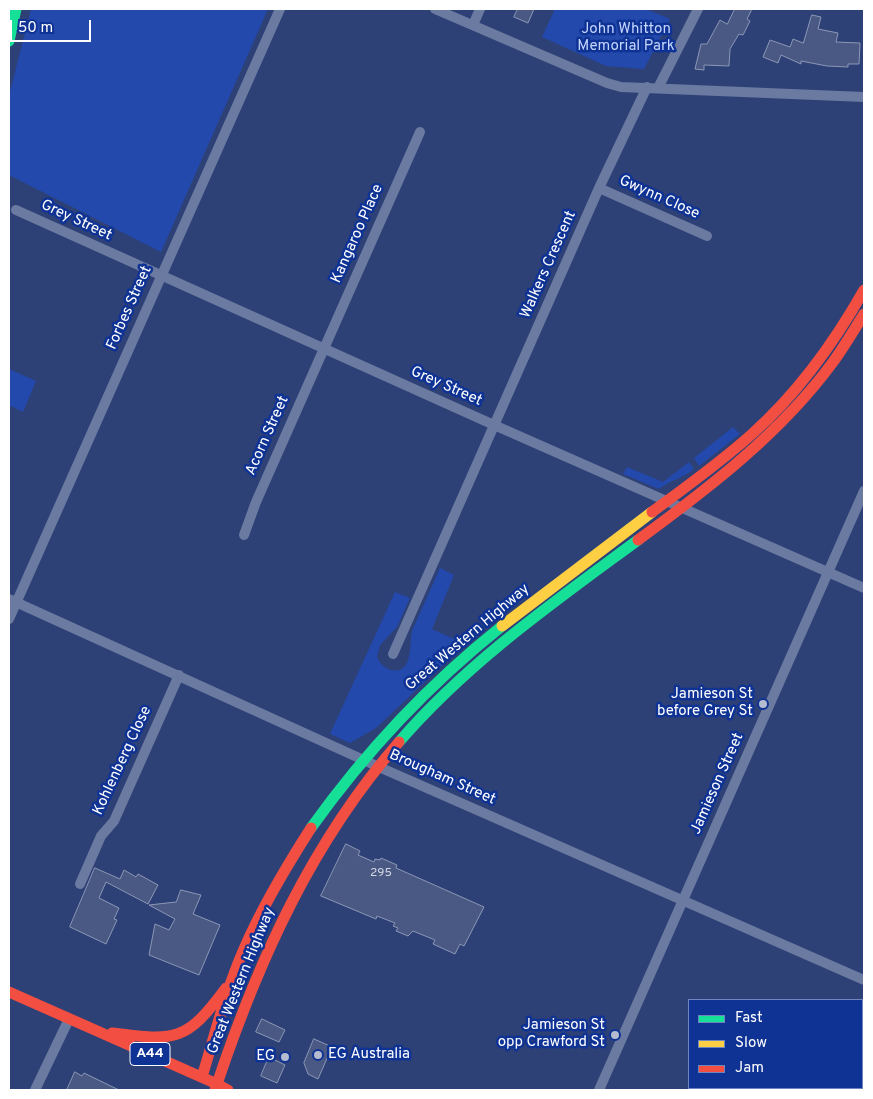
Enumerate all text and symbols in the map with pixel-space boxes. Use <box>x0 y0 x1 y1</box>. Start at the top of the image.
scale bar <box>12 10 94 42</box>
text: 50 m <box>18 19 53 38</box>
park label: John Whitton Memorial Park <box>577 21 675 56</box>
street label: Gwynn Close <box>616 172 702 224</box>
street label: Kangaroo Place <box>328 182 388 286</box>
street label: Grey Street <box>38 197 114 245</box>
street label: Walkers Crescent <box>517 208 581 322</box>
street label: Forbes Street <box>104 263 156 353</box>
street label: Grey Street <box>407 363 485 411</box>
street label: Acorn Street <box>242 394 294 478</box>
street label: Great Western Highway <box>402 581 534 695</box>
place label: Jamieson St before Grey St <box>657 686 753 721</box>
marker: Jamieson St before Grey St <box>757 698 769 710</box>
street label: Kohlenberg Close <box>90 704 156 818</box>
street label: Jamieson Street <box>688 730 748 838</box>
street label: Brougham Street <box>386 746 498 810</box>
house number: 295 <box>370 867 392 881</box>
street label: Great Western Highway <box>204 905 280 1057</box>
legend <box>688 999 863 1089</box>
text: Fast <box>735 1009 763 1028</box>
place label: Jamieson St opp Crawford St <box>498 1017 605 1052</box>
marker: Jamieson St opp Crawford St <box>609 1029 621 1041</box>
text: Slow <box>735 1034 767 1053</box>
road number: A44 <box>130 1042 170 1066</box>
place label: EG Australia <box>328 1046 410 1064</box>
place label: EG <box>256 1048 275 1066</box>
marker: EG Australia <box>312 1049 324 1061</box>
marker: EG <box>279 1051 291 1063</box>
text: Jam <box>735 1059 764 1078</box>

